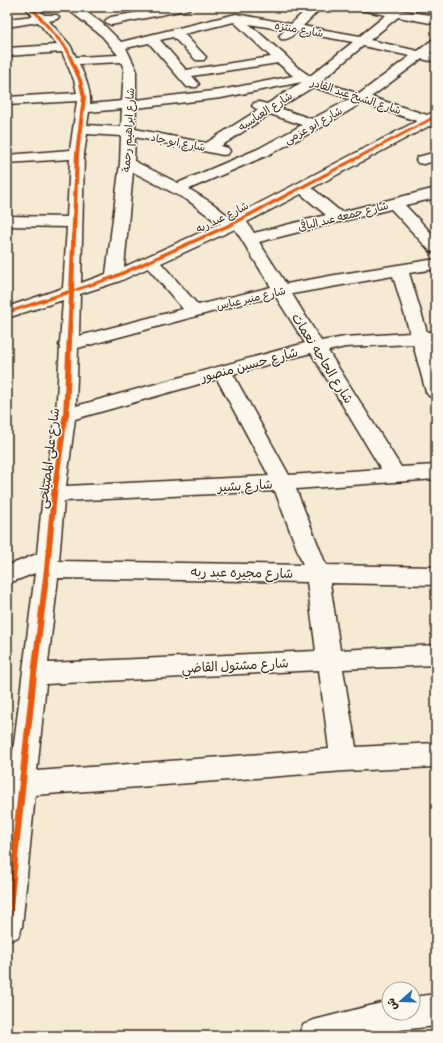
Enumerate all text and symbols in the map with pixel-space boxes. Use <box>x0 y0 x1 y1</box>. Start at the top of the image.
street label: شارع منتزه <box>273 18 325 42</box>
street label: شارع الشيخ عبد القادر <box>307 74 403 119</box>
street label: شارع ابراهيم رحمة <box>119 87 139 173</box>
street label: شارع العباسيه <box>235 88 296 135</box>
street label: شارع ابو عزمى <box>281 103 346 148</box>
street label: شارع ابو جاد <box>149 130 207 156</box>
street label: شارع عبد ربه <box>193 198 252 238</box>
street label: شارع جمعه عبد الباقى <box>296 198 390 236</box>
street label: شارع منير عباس <box>215 283 287 315</box>
street label: شارع الحاجه نعمات <box>287 309 358 407</box>
street label: شارع حسين منصور <box>197 342 300 387</box>
street label: شارع على المصيلحى <box>33 406 64 510</box>
street label: شارع بشير <box>216 475 273 496</box>
street label: شارع مجيره عبد ربه <box>191 562 293 583</box>
street label: شارع مشتول القاضي <box>181 653 289 680</box>
north arrow <box>381 981 421 1021</box>
text: ش <box>383 996 400 1013</box>

